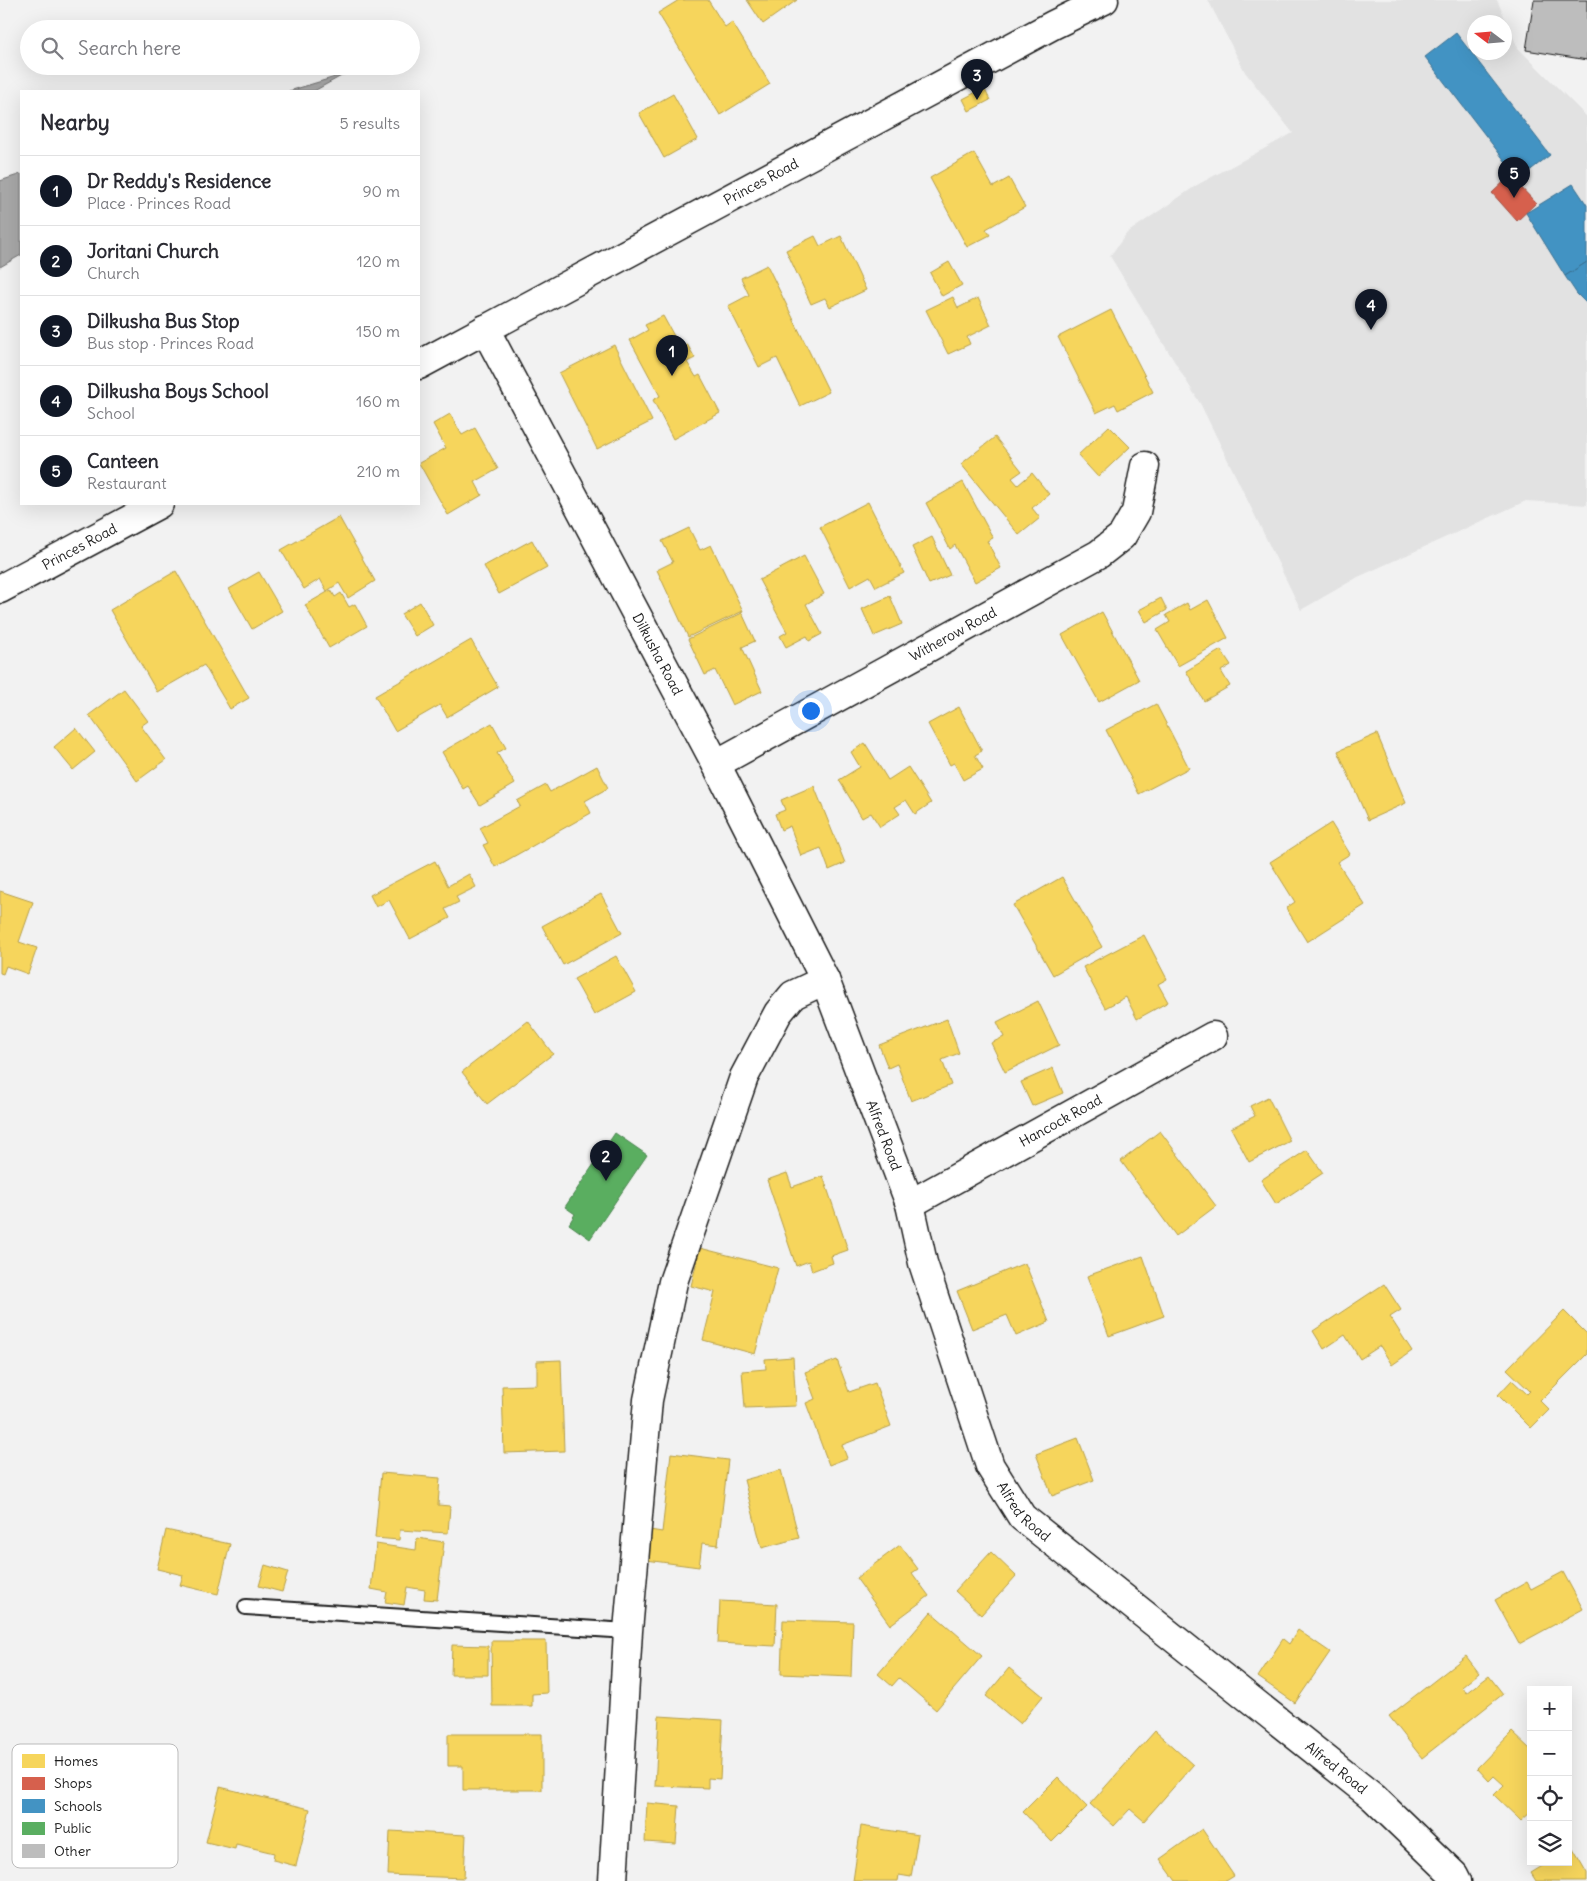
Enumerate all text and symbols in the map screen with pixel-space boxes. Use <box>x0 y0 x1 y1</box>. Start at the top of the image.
north arrow <box>1467 15 1512 60</box>
search box <box>20 20 420 75</box>
icon: search <box>38 34 66 62</box>
text: Search here <box>78 36 181 60</box>
pin: 3 <box>961 59 993 100</box>
text: Nearby <box>40 109 110 136</box>
text: 5 results <box>339 113 400 133</box>
street label: Princes Road <box>720 154 801 209</box>
pin: 5 <box>1498 157 1530 198</box>
text: Dr Reddy's Residence <box>87 169 271 193</box>
text: 1 <box>53 181 59 201</box>
text: 90 m <box>362 181 400 201</box>
text: Place · Princes Road <box>87 193 231 213</box>
text: Joritani Church <box>87 239 219 263</box>
text: 2 <box>52 251 60 271</box>
text: 120 m <box>357 251 400 271</box>
text: Church <box>87 263 140 283</box>
pin: 4 <box>1355 289 1387 330</box>
text: Dilkusha Bus Stop <box>87 309 240 333</box>
text: 3 <box>51 321 61 341</box>
text: 150 m <box>356 321 400 341</box>
text: Bus stop · Princes Road <box>87 333 254 353</box>
pin: 1 <box>656 335 688 376</box>
text: Dilkusha Boys School <box>87 379 269 403</box>
text: 4 <box>51 391 61 411</box>
text: 160 m <box>356 391 400 411</box>
text: School <box>87 403 135 423</box>
text: Canteen <box>87 449 159 473</box>
text: 5 <box>51 461 61 481</box>
text: 210 m <box>357 461 400 481</box>
text: Restaurant <box>87 473 167 493</box>
street label: Princes Road <box>39 519 120 574</box>
street label: Witherow Road <box>906 603 1000 665</box>
street label: Dilkusha Road <box>628 610 687 698</box>
your location <box>798 698 824 724</box>
street label: Hancock Road <box>1016 1091 1105 1151</box>
street label: Alfred Road <box>862 1097 905 1173</box>
pin: 2 <box>590 1140 622 1181</box>
street label: Alfred Road <box>993 1478 1054 1545</box>
map controls <box>1527 1686 1572 1866</box>
button: + <box>1527 1686 1572 1731</box>
button: − <box>1527 1731 1572 1776</box>
street label: Alfred Road <box>1302 1738 1371 1798</box>
legend <box>12 1744 178 1868</box>
text: Homes <box>54 1752 98 1770</box>
text: Shops <box>54 1774 92 1792</box>
button: locate <box>1527 1776 1572 1821</box>
text: Schools <box>54 1797 102 1815</box>
text: Public <box>54 1819 92 1837</box>
button: layers <box>1527 1821 1572 1866</box>
text: Other <box>54 1842 91 1860</box>

